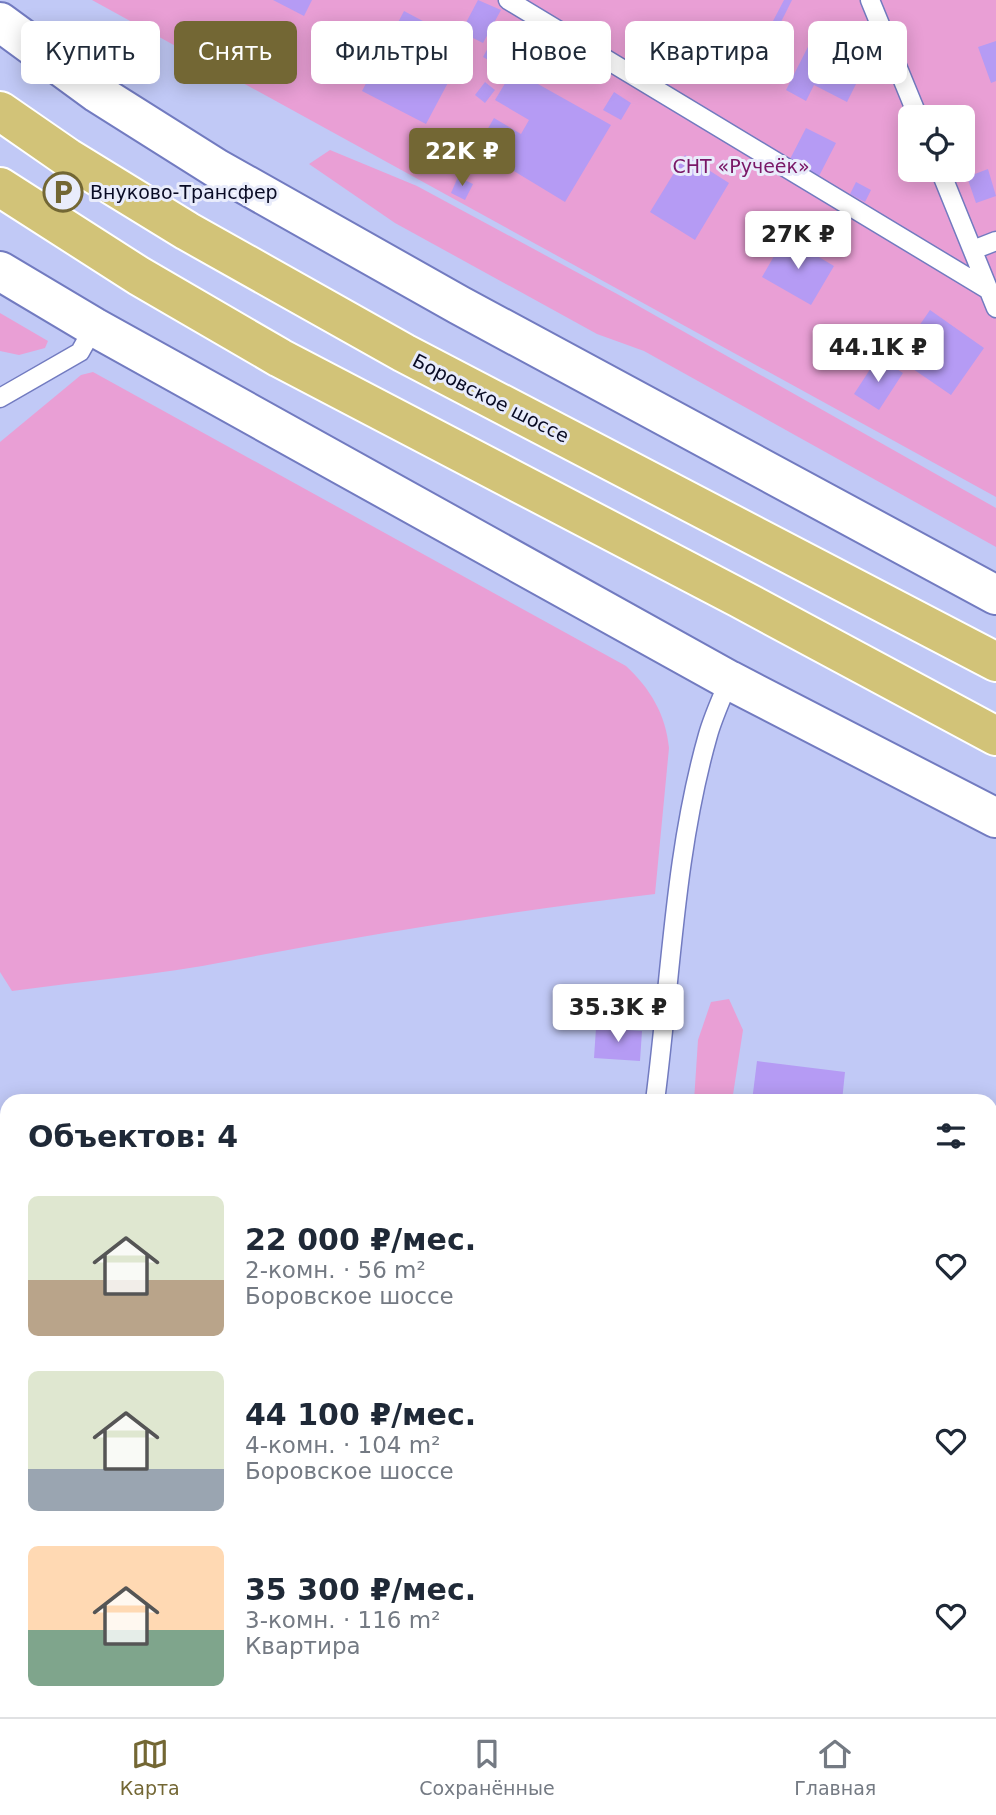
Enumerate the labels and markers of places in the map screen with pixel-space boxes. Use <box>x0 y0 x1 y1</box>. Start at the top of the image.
pin: 22K ₽ <box>413 128 511 188</box>
parking icon: Внуково-Трансфер <box>42 171 84 213</box>
place label: Внуково-Трансфер <box>90 181 278 203</box>
pin: 27K ₽ <box>749 212 847 271</box>
pin: 44.1K ₽ <box>813 324 943 384</box>
pin: 35.3K ₽ <box>553 984 683 1044</box>

